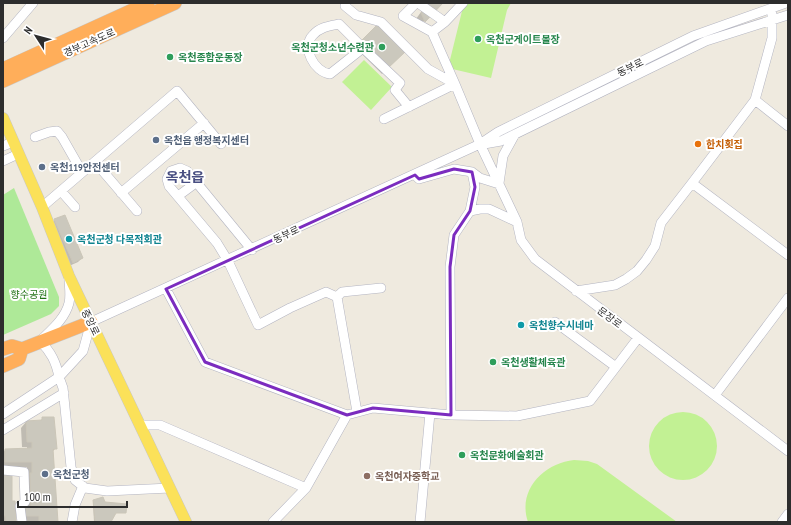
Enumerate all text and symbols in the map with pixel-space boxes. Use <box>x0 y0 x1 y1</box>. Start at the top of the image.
north arrow <box>16 16 56 56</box>
text: N <box>20 24 35 37</box>
street label: 경부고속도로 <box>61 25 117 60</box>
place label: 옥천군게이트볼장 <box>486 33 560 46</box>
marker: 옥천군게이트볼장 <box>473 34 483 44</box>
place label: 옥천군청소년수련관 <box>291 41 374 54</box>
marker: 옥천군청소년수련관 <box>377 42 387 52</box>
place label: 옥천종합운동장 <box>178 51 242 64</box>
marker: 옥천종합운동장 <box>165 52 175 62</box>
street label: 동부로 <box>615 56 645 79</box>
place label: 옥천읍 행정복지센터 <box>164 134 249 147</box>
marker: 옥천읍 행정복지센터 <box>151 135 161 145</box>
place label: 한치횟집 <box>706 138 743 151</box>
marker: 한치횟집 <box>693 139 703 149</box>
place label: 옥천119안전센터 <box>50 161 120 174</box>
marker: 옥천119안전센터 <box>37 162 47 172</box>
district label: 옥천읍 <box>166 168 204 186</box>
street label: 동부로 <box>271 223 301 246</box>
place label: 옥천군청 다목적회관 <box>77 233 162 246</box>
marker: 옥천군청 다목적회관 <box>64 234 74 244</box>
park label: 향수공원 <box>11 288 47 301</box>
street label: 문장로 <box>595 304 625 331</box>
street label: 중앙로 <box>79 307 102 337</box>
place label: 옥천향수시네마 <box>529 319 593 332</box>
marker: 옥천향수시네마 <box>516 320 526 330</box>
place label: 옥천생활체육관 <box>501 356 565 369</box>
marker: 옥천생활체육관 <box>488 357 498 367</box>
place label: 옥천문화예술회관 <box>470 449 544 462</box>
marker: 옥천문화예술회관 <box>457 450 467 460</box>
place label: 옥천군청 <box>53 468 90 481</box>
marker: 옥천군청 <box>40 469 50 479</box>
place label: 옥천여자중학교 <box>375 470 439 483</box>
marker: 옥천여자중학교 <box>362 471 372 481</box>
scale bar <box>18 483 127 509</box>
text: 100 m <box>24 489 51 504</box>

